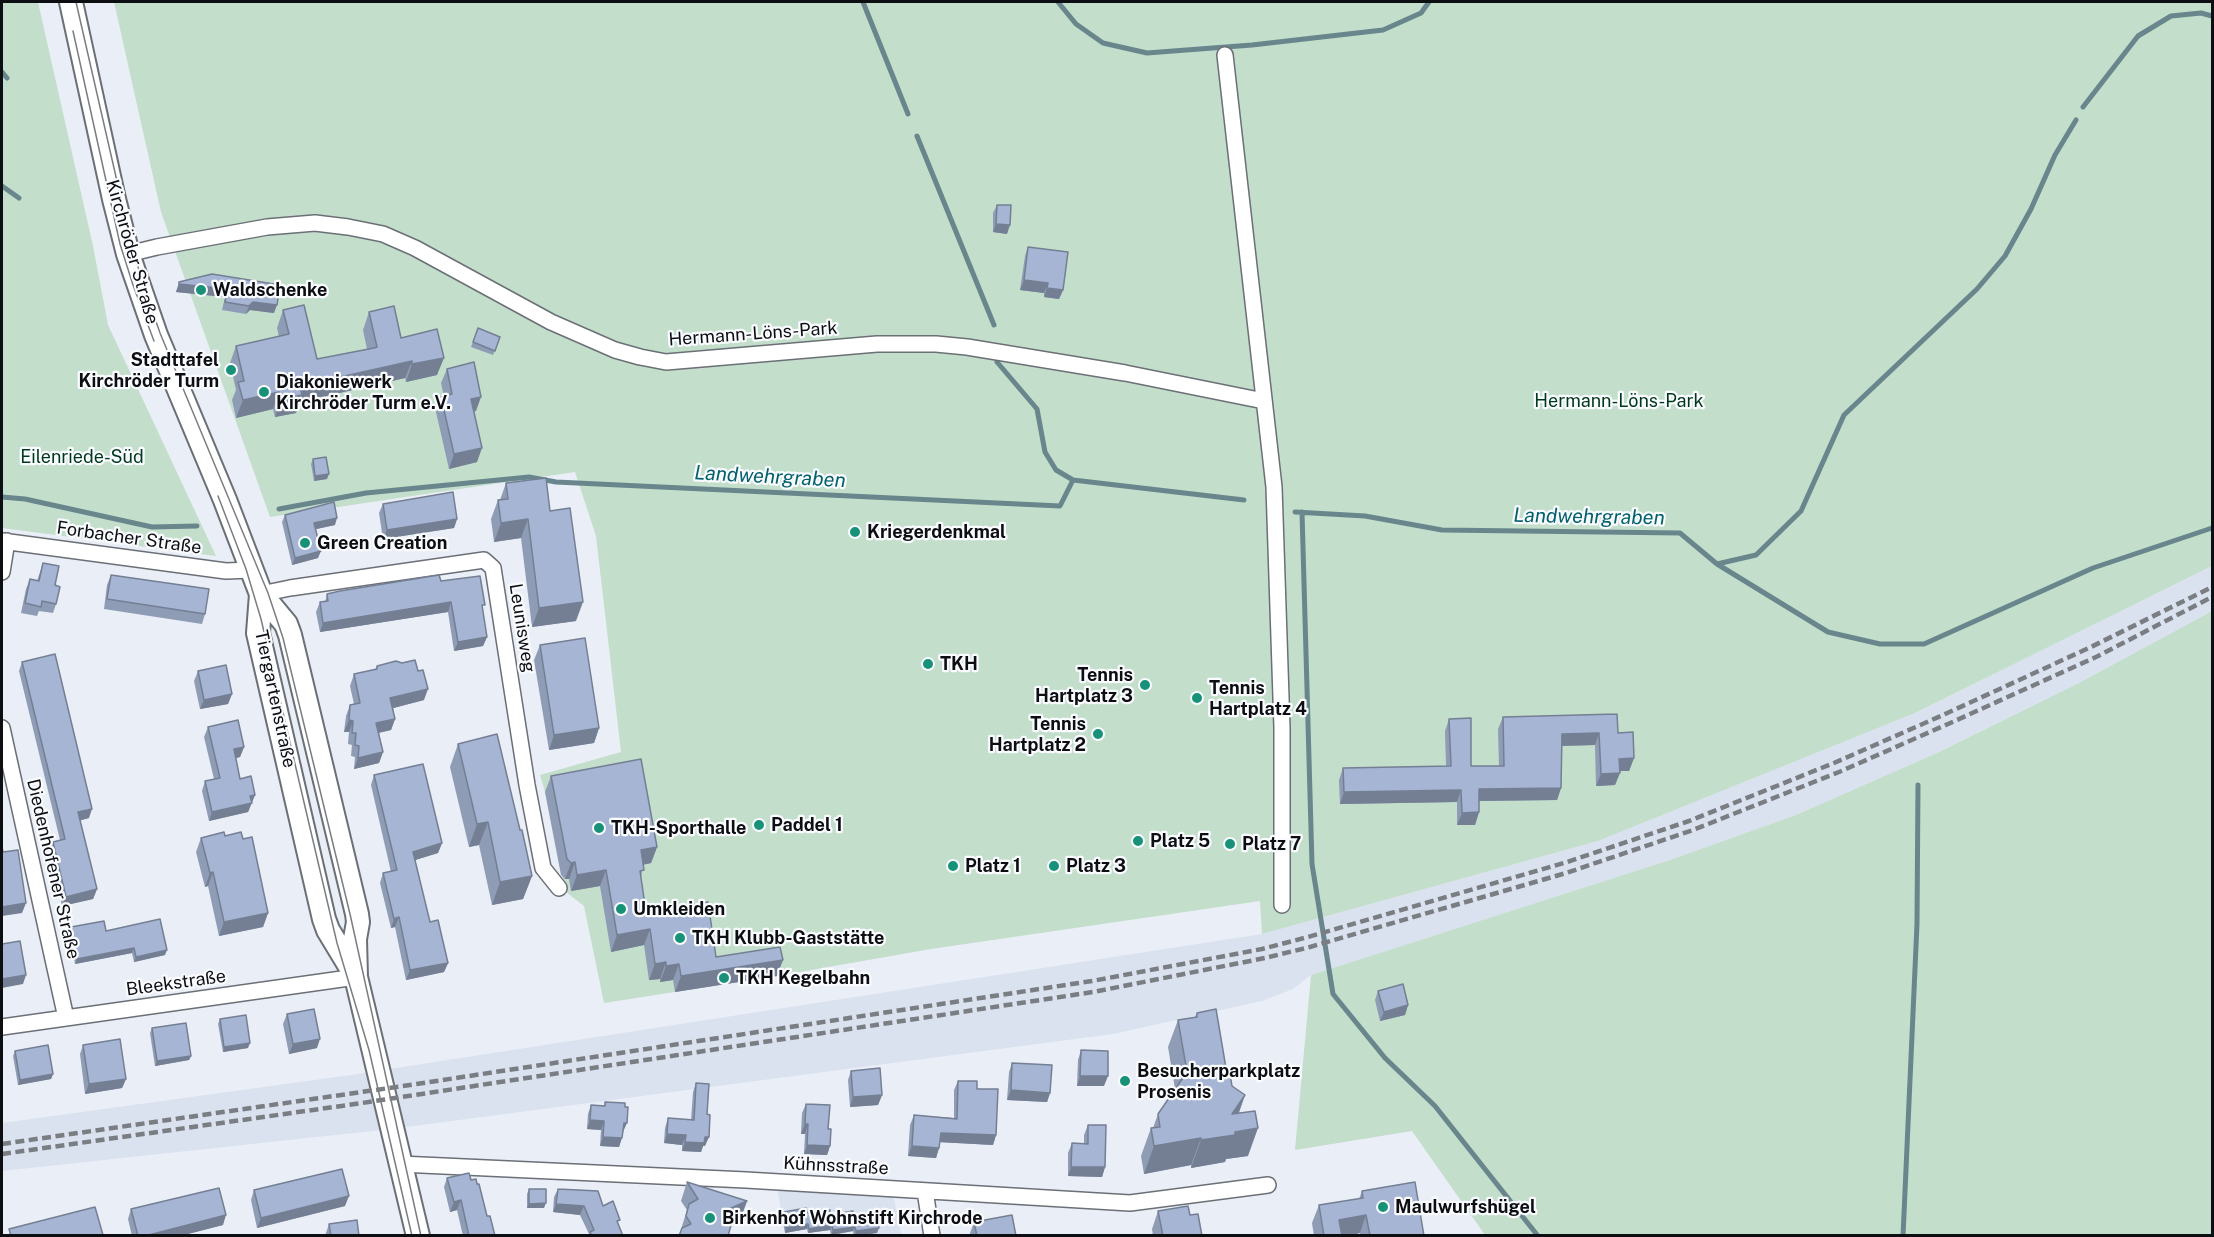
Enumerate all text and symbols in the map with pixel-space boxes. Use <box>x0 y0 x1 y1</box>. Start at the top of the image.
street label: Kirchröder Straße <box>101 177 163 327</box>
place label: Waldschenke <box>213 279 327 301</box>
marker: Waldschenke <box>194 283 208 297</box>
street label: Hermann-Löns-Park <box>668 317 838 351</box>
place label: Stadttafel Kirchröder Turm <box>79 349 219 392</box>
marker: Stadttafel Kirchröder Turm <box>224 363 238 377</box>
place label: Diakoniewerk Kirchröder Turm e.V. <box>276 371 451 413</box>
marker: Diakoniewerk Kirchröder Turm e.V. <box>257 385 271 399</box>
park label: Hermann-Löns-Park <box>1534 390 1704 412</box>
park label: Eilenriede-Süd <box>20 446 144 468</box>
water label: Landwehrgraben <box>694 461 846 493</box>
water label: Landwehrgraben <box>1513 504 1665 530</box>
street label: Forbacher Straße <box>55 517 203 559</box>
place label: Kriegerdenkmal <box>867 521 1006 543</box>
marker: Kriegerdenkmal <box>848 525 862 539</box>
place label: Green Creation <box>317 532 447 554</box>
marker: Green Creation <box>298 536 312 550</box>
street label: Leunisweg <box>504 582 540 674</box>
street label: Tiergartenstraße <box>250 628 300 770</box>
place label: TKH <box>940 653 978 675</box>
marker: TKH <box>921 657 935 671</box>
place label: Tennis Hartplatz 3 <box>1035 664 1133 706</box>
place label: Tennis Hartplatz 4 <box>1209 677 1307 720</box>
marker: Tennis Hartplatz 3 <box>1138 678 1152 692</box>
marker: Tennis Hartplatz 4 <box>1190 691 1204 705</box>
place label: Tennis Hartplatz 2 <box>989 713 1086 756</box>
marker: Tennis Hartplatz 2 <box>1091 727 1105 741</box>
street label: Diedenhofener Straße <box>22 777 84 961</box>
place label: Paddel 1 <box>771 814 843 836</box>
place label: TKH-Sporthalle <box>611 817 746 839</box>
marker: Paddel 1 <box>752 818 766 832</box>
marker: TKH-Sporthalle <box>592 821 606 835</box>
place label: Platz 5 <box>1150 830 1210 852</box>
place label: Platz 7 <box>1242 833 1301 855</box>
marker: Platz 5 <box>1131 834 1145 848</box>
marker: Platz 7 <box>1223 837 1237 851</box>
place label: Platz 1 <box>965 855 1021 877</box>
place label: Platz 3 <box>1066 855 1126 877</box>
marker: Platz 1 <box>946 859 960 873</box>
marker: Platz 3 <box>1047 859 1061 873</box>
place label: Umkleiden <box>633 898 725 920</box>
marker: Umkleiden <box>614 902 628 916</box>
place label: TKH Klubb-Gaststätte <box>692 927 884 949</box>
marker: TKH Klubb-Gaststätte <box>673 931 687 945</box>
street label: Bleekstraße <box>125 965 227 1001</box>
place label: TKH Kegelbahn <box>736 967 870 989</box>
marker: TKH Kegelbahn <box>717 971 731 985</box>
place label: Besucherparkplatz Prosenis <box>1137 1060 1300 1102</box>
marker: Besucherparkplatz Prosenis <box>1118 1074 1132 1088</box>
street label: Kühnsstraße <box>783 1152 889 1180</box>
place label: Maulwurfshügel <box>1395 1196 1536 1218</box>
marker: Maulwurfshügel <box>1376 1200 1390 1214</box>
place label: Birkenhof Wohnstift Kirchrode <box>722 1207 983 1229</box>
marker: Birkenhof Wohnstift Kirchrode <box>703 1211 717 1225</box>

